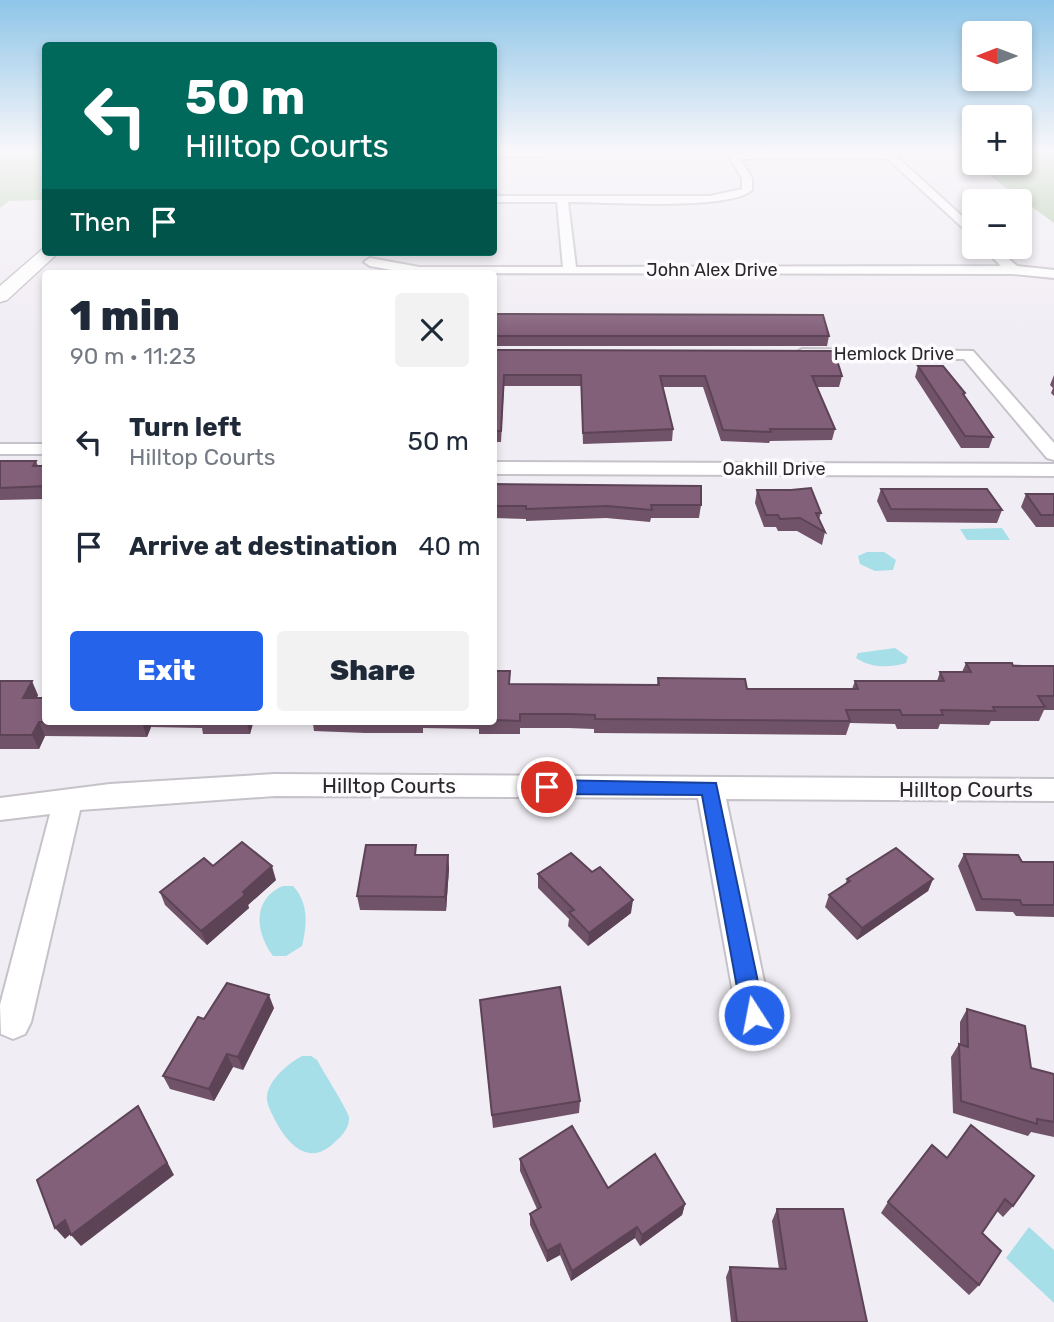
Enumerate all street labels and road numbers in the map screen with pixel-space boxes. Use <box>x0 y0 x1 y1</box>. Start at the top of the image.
street label: John Alex Drive <box>646 259 778 281</box>
street label: Hemlock Drive <box>834 343 954 365</box>
street label: Oakhill Drive <box>722 458 826 480</box>
street label: Hilltop Courts <box>322 773 456 798</box>
street label: Hilltop Courts <box>899 777 1033 802</box>

